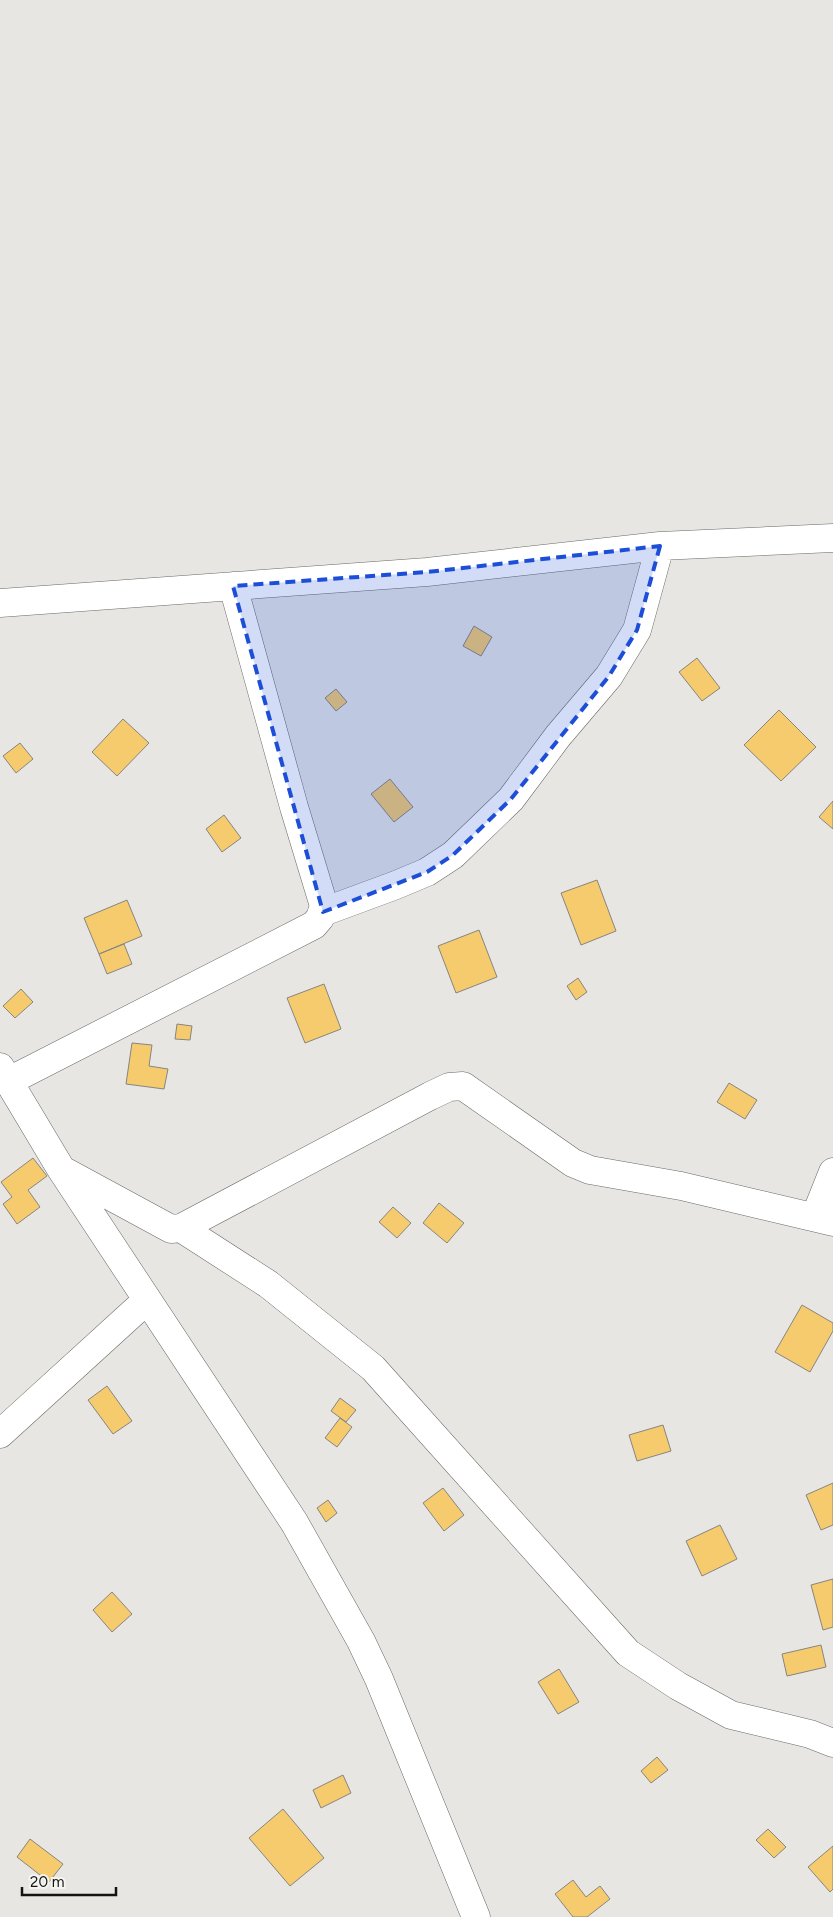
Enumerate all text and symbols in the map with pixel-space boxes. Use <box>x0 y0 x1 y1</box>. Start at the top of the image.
scale bar <box>22 1864 116 1896</box>
text: 20 m <box>30 1873 64 1891</box>

